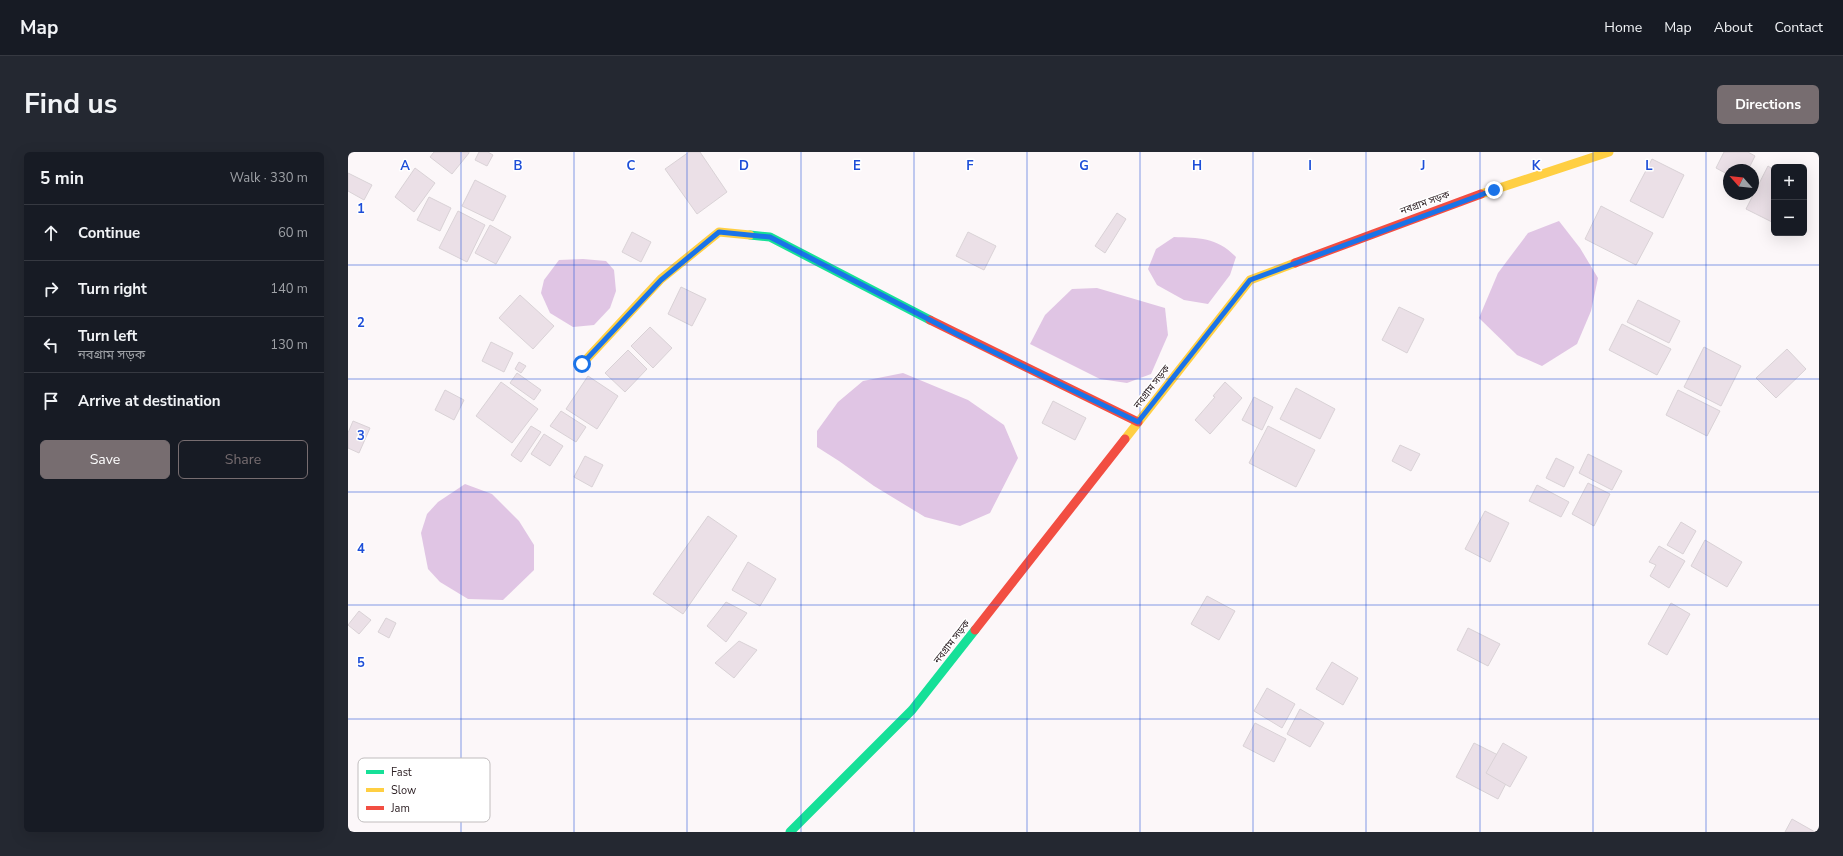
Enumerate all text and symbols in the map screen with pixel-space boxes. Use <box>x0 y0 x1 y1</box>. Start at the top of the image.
text: Map <box>20 15 58 41</box>
text: Home <box>1604 18 1642 37</box>
text: Map <box>1664 18 1692 37</box>
text: About <box>1714 18 1753 37</box>
text: Contact <box>1775 18 1823 37</box>
text: Find us <box>24 85 118 123</box>
button: Directions <box>1717 85 1819 124</box>
text: A <box>400 157 410 175</box>
text: B <box>514 157 523 175</box>
text: C <box>627 157 636 175</box>
text: D <box>739 157 749 175</box>
text: E <box>853 157 861 175</box>
text: F <box>966 157 974 175</box>
text: G <box>1079 157 1089 175</box>
text: H <box>1192 157 1202 175</box>
text: I <box>1308 157 1312 175</box>
text: J <box>1420 157 1425 175</box>
text: K <box>1532 157 1541 175</box>
text: L <box>1645 157 1653 175</box>
north arrow <box>1723 164 1759 200</box>
map controls <box>1771 164 1807 236</box>
button: + <box>1771 164 1807 200</box>
text: 5 min <box>40 167 84 190</box>
text: Walk · 330 m <box>230 169 308 187</box>
route end <box>1485 181 1503 199</box>
street label: নবগ্রাম সড়ক <box>1397 187 1453 219</box>
text: 1 <box>357 200 365 218</box>
button: − <box>1771 200 1807 236</box>
icon: ahead <box>40 222 62 244</box>
text: Continue <box>78 223 140 243</box>
text: 60 m <box>278 224 308 242</box>
icon: right <box>40 278 62 300</box>
text: Turn right <box>78 279 147 299</box>
text: 140 m <box>270 280 308 298</box>
text: 2 <box>357 314 365 332</box>
text: Turn left <box>78 326 137 346</box>
icon: left <box>40 334 62 356</box>
text: 130 m <box>270 336 308 354</box>
text: নবগ্রাম সড়ক <box>78 346 145 364</box>
route start <box>573 355 591 373</box>
street label: নবগ্রাম সড়ক <box>1130 362 1174 412</box>
icon: arrive <box>40 390 62 412</box>
text: Arrive at destination <box>78 391 221 411</box>
text: 3 <box>357 427 365 445</box>
button: Save <box>40 440 170 479</box>
button: Share <box>178 440 308 479</box>
text: 4 <box>357 540 365 558</box>
street label: নবগ্রাম সড়ক <box>930 617 974 667</box>
text: 5 <box>357 654 365 672</box>
legend <box>358 758 490 822</box>
text: Fast <box>391 765 412 780</box>
text: Slow <box>391 783 416 798</box>
text: Jam <box>390 801 410 816</box>

